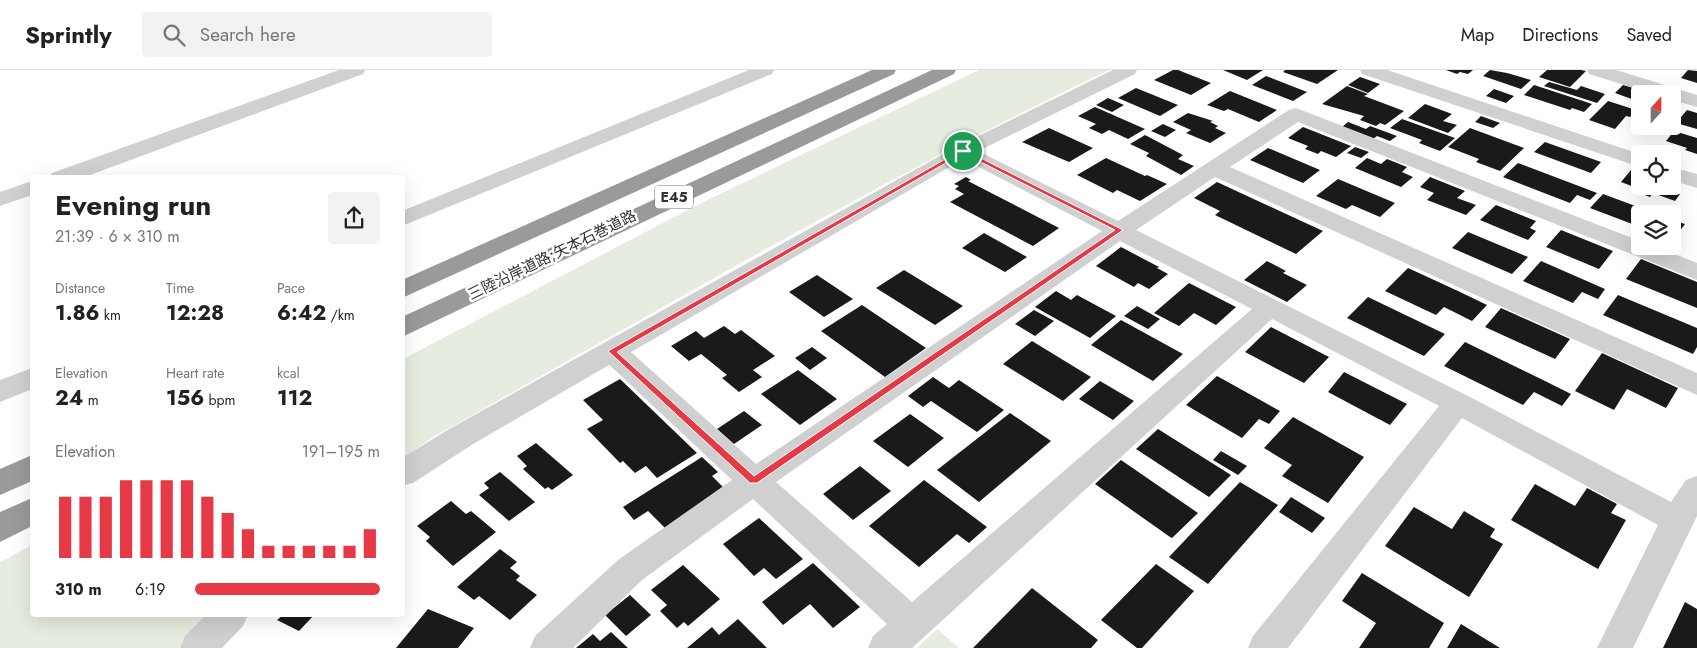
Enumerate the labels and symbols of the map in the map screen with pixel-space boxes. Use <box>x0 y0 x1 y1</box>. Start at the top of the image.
north arrow <box>1631 85 1681 135</box>
pin <box>942 130 984 172</box>
road number: E45 <box>655 185 693 208</box>
street label: 三陸沿岸道路;矢本石巻道路 <box>464 205 640 305</box>

